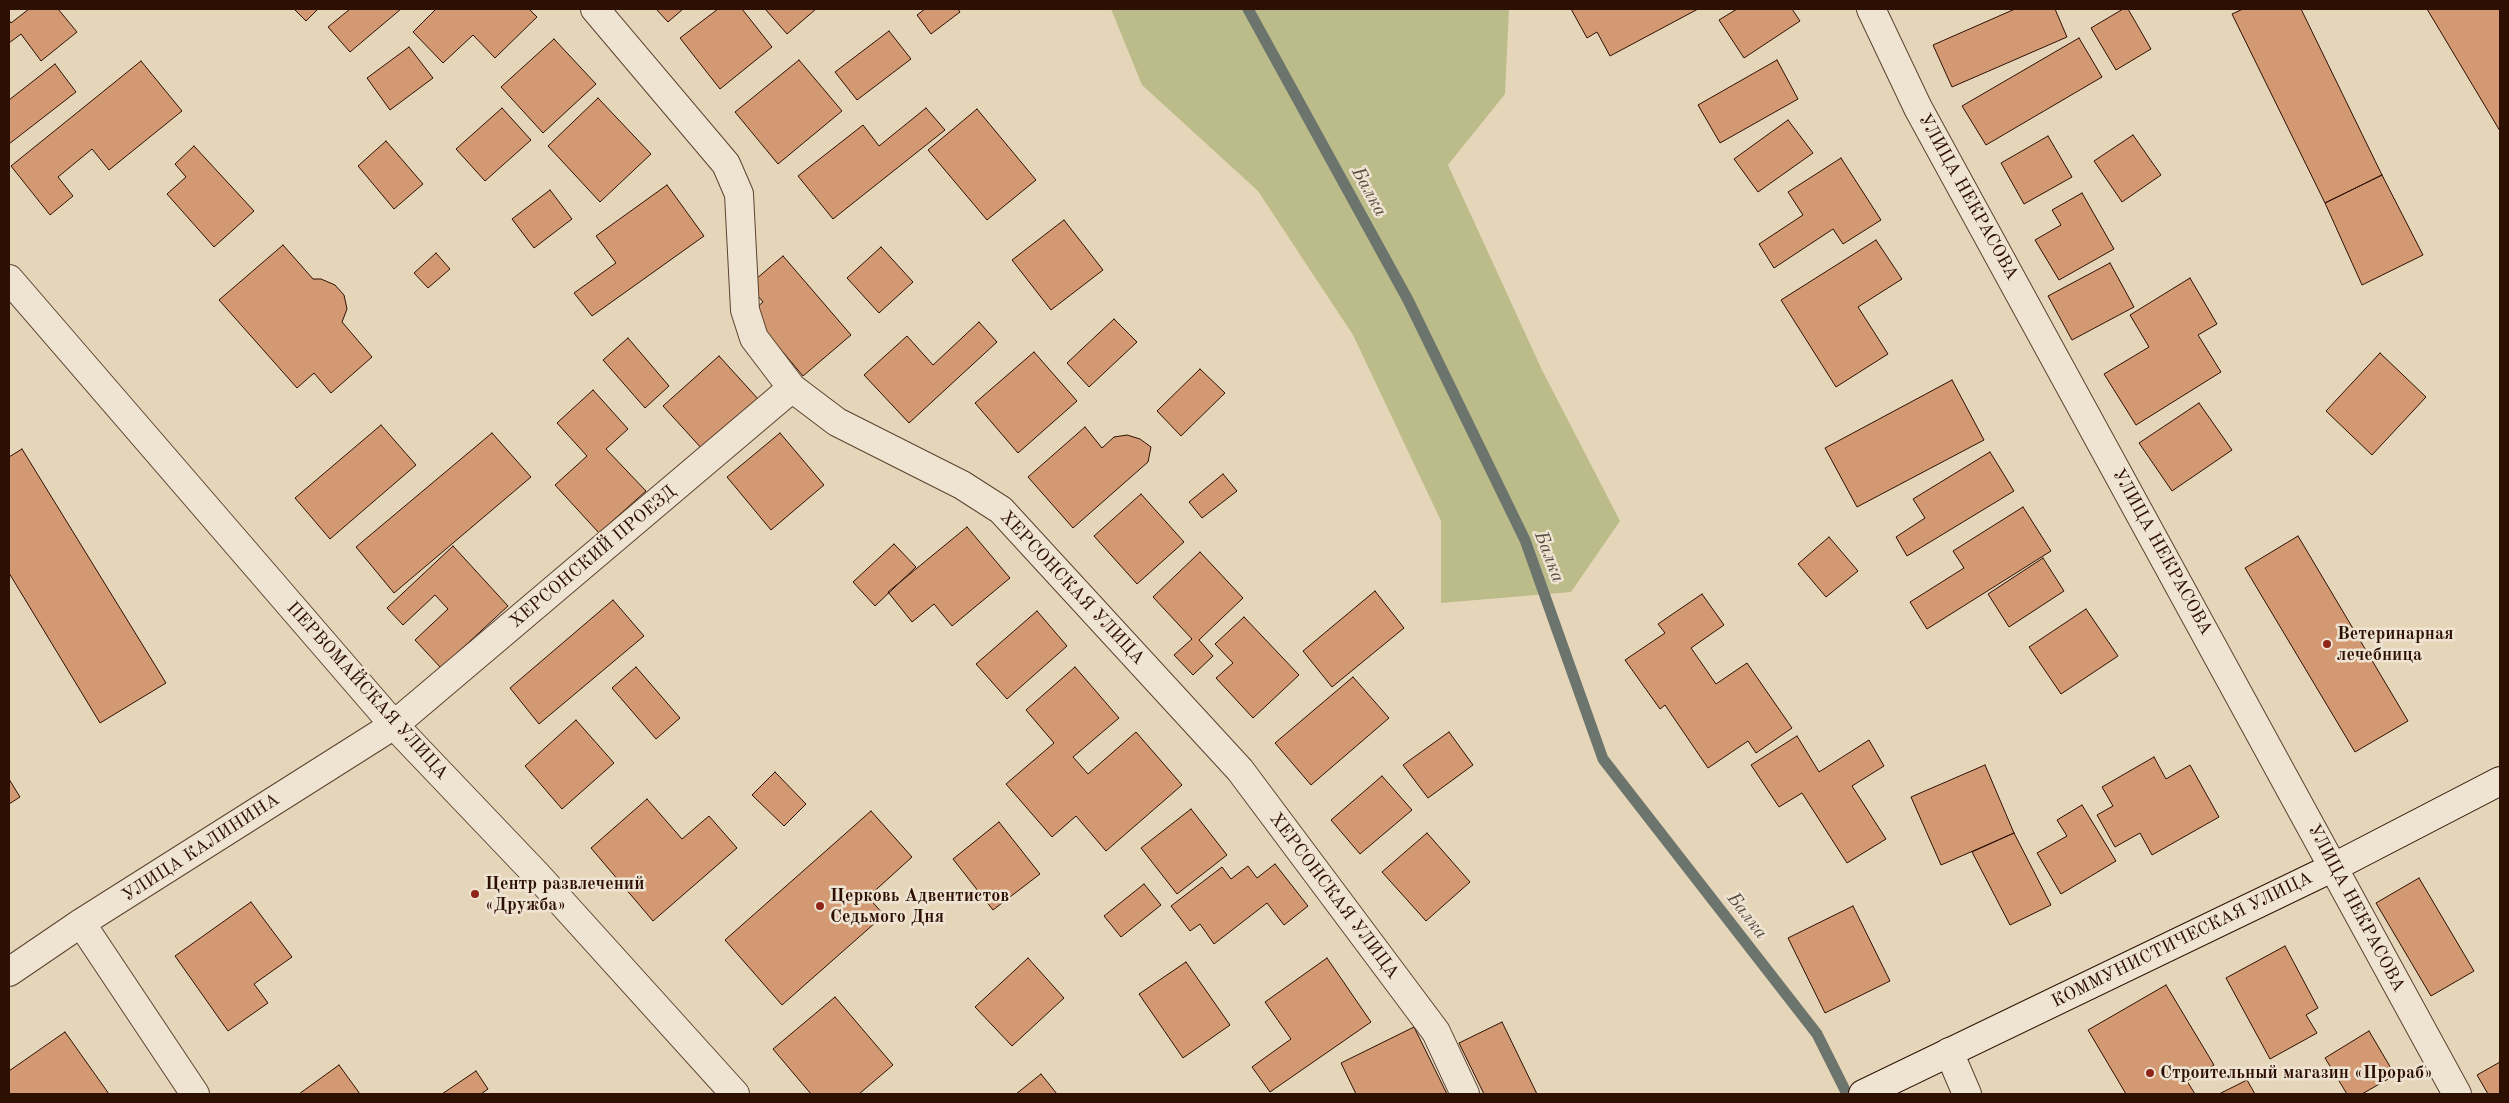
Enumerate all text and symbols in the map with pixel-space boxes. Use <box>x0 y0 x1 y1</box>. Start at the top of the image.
street label: УЛИЦА НЕКРАСОВА <box>1913 110 2023 284</box>
water label: Балка <box>1346 163 1392 221</box>
street label: УЛИЦА НЕКРАСОВА <box>2107 465 2217 639</box>
street label: ХЕРСОНСКИЙ ПРОЕЗД <box>505 481 681 633</box>
street label: ХЕРСОНСКАЯ УЛИЦА <box>995 507 1149 669</box>
water label: Балка <box>1529 528 1569 586</box>
street label: ПЕРВОМАЙСКАЯ УЛИЦА <box>281 598 453 784</box>
place label: Ветеринарная лечебница <box>2337 623 2454 666</box>
marker: Ветеринарная лечебница <box>2321 638 2333 650</box>
street label: УЛИЦА КАЛИНИНА <box>118 789 284 907</box>
street label: ХЕРСОНСКАЯ УЛИЦА <box>1265 809 1403 983</box>
street label: УЛИЦА НЕКРАСОВА <box>2303 820 2409 996</box>
street label: КОММУНИСТИЧЕСКАЯ УЛИЦА <box>2048 867 2316 1013</box>
place label: Центр развлечений «Дружба» <box>485 873 644 916</box>
place label: Церковь Адвентистов Седьмого Дня <box>830 885 1009 928</box>
marker: Центр развлечений «Дружба» <box>469 888 481 900</box>
water label: Балка <box>1722 888 1772 944</box>
marker: Церковь Адвентистов Седьмого Дня <box>814 900 826 912</box>
place label: Строительный магазин «Прораб» <box>2160 1062 2433 1084</box>
marker: Строительный магазин «Прораб» <box>2144 1067 2156 1079</box>

